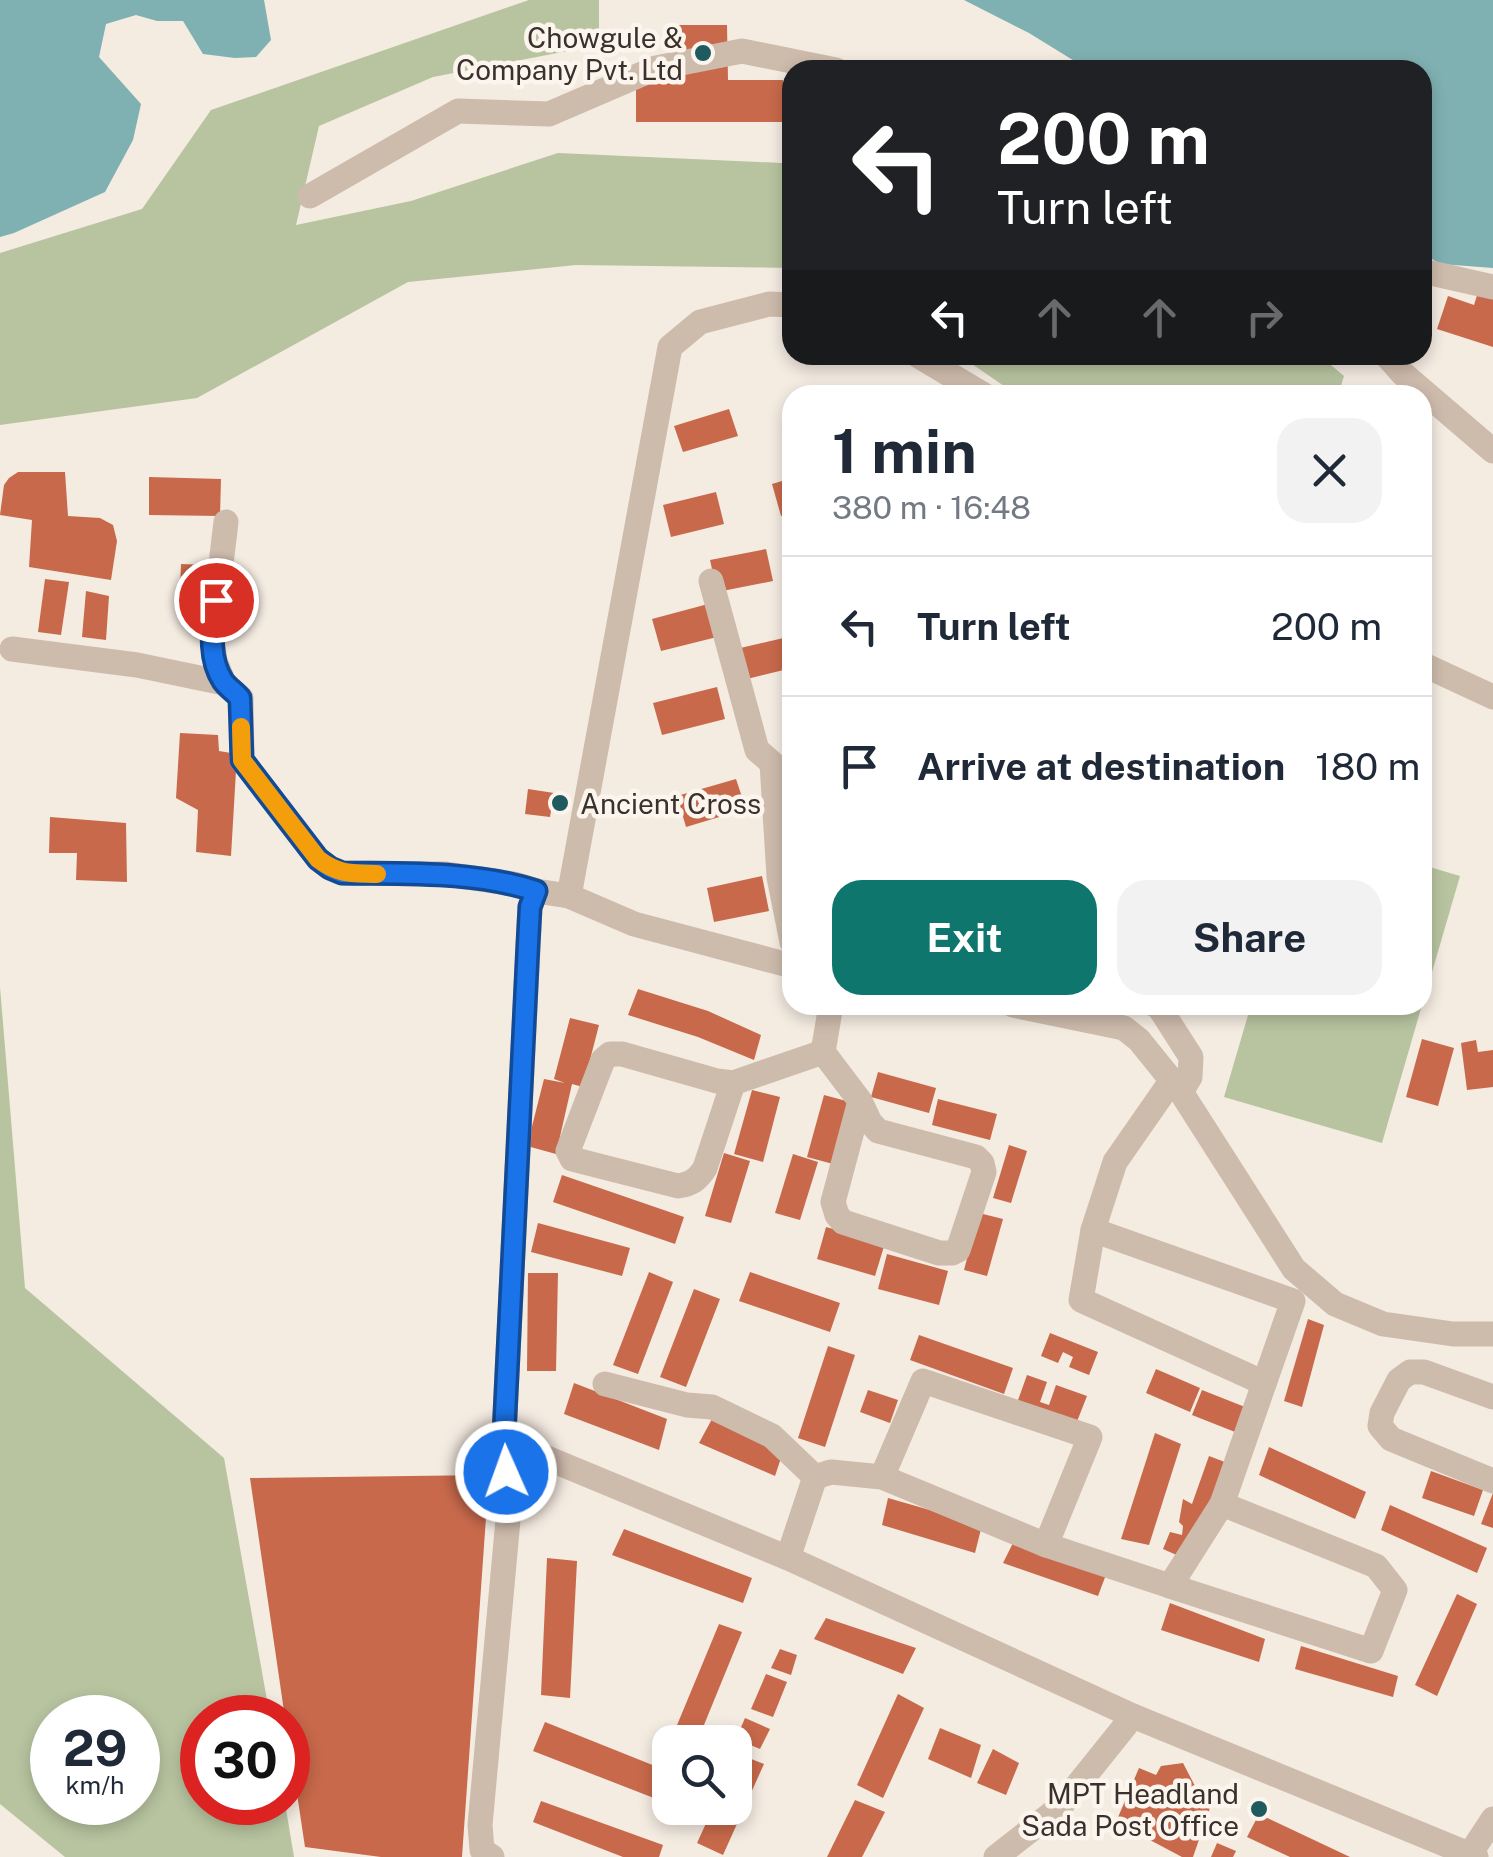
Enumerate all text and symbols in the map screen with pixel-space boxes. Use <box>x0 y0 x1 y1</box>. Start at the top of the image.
place label: Chowgule & Company Pvt. Ltd <box>456 21 683 86</box>
marker: Chowgule & Company Pvt. Ltd <box>692 42 714 64</box>
text: 200 m <box>997 97 1210 180</box>
icon: left <box>832 100 962 230</box>
text: Turn left <box>997 181 1173 234</box>
icon: left <box>922 290 977 345</box>
icon: ahead <box>1027 290 1082 345</box>
icon: ahead <box>1132 290 1187 345</box>
icon: right <box>1237 290 1292 345</box>
text: 1 min <box>832 416 977 487</box>
button: close <box>1277 418 1382 523</box>
text: 380 m · 16:48 <box>832 489 1031 526</box>
pin <box>174 558 259 643</box>
icon: arrive <box>189 573 244 628</box>
icon: left <box>832 599 887 654</box>
text: Turn left <box>917 604 1071 649</box>
text: 200 m <box>1271 604 1382 649</box>
icon: arrive <box>832 739 887 794</box>
text: Arrive at destination <box>917 744 1285 789</box>
text: 180 m <box>1315 744 1420 789</box>
place label: Ancient Cross <box>580 787 761 820</box>
marker: Ancient Cross <box>549 792 571 814</box>
button: Exit <box>832 880 1097 995</box>
button: Share <box>1117 880 1382 995</box>
position arrow <box>454 1420 558 1524</box>
speed limit sign: 30 <box>180 1695 310 1825</box>
text: 29 <box>63 1718 127 1777</box>
map controls <box>652 1725 752 1825</box>
button: search <box>652 1725 752 1825</box>
text: km/h <box>66 1770 124 1800</box>
place label: MPT Headland Sada Post Office <box>1021 1777 1239 1842</box>
marker: MPT Headland Sada Post Office <box>1248 1798 1270 1820</box>

